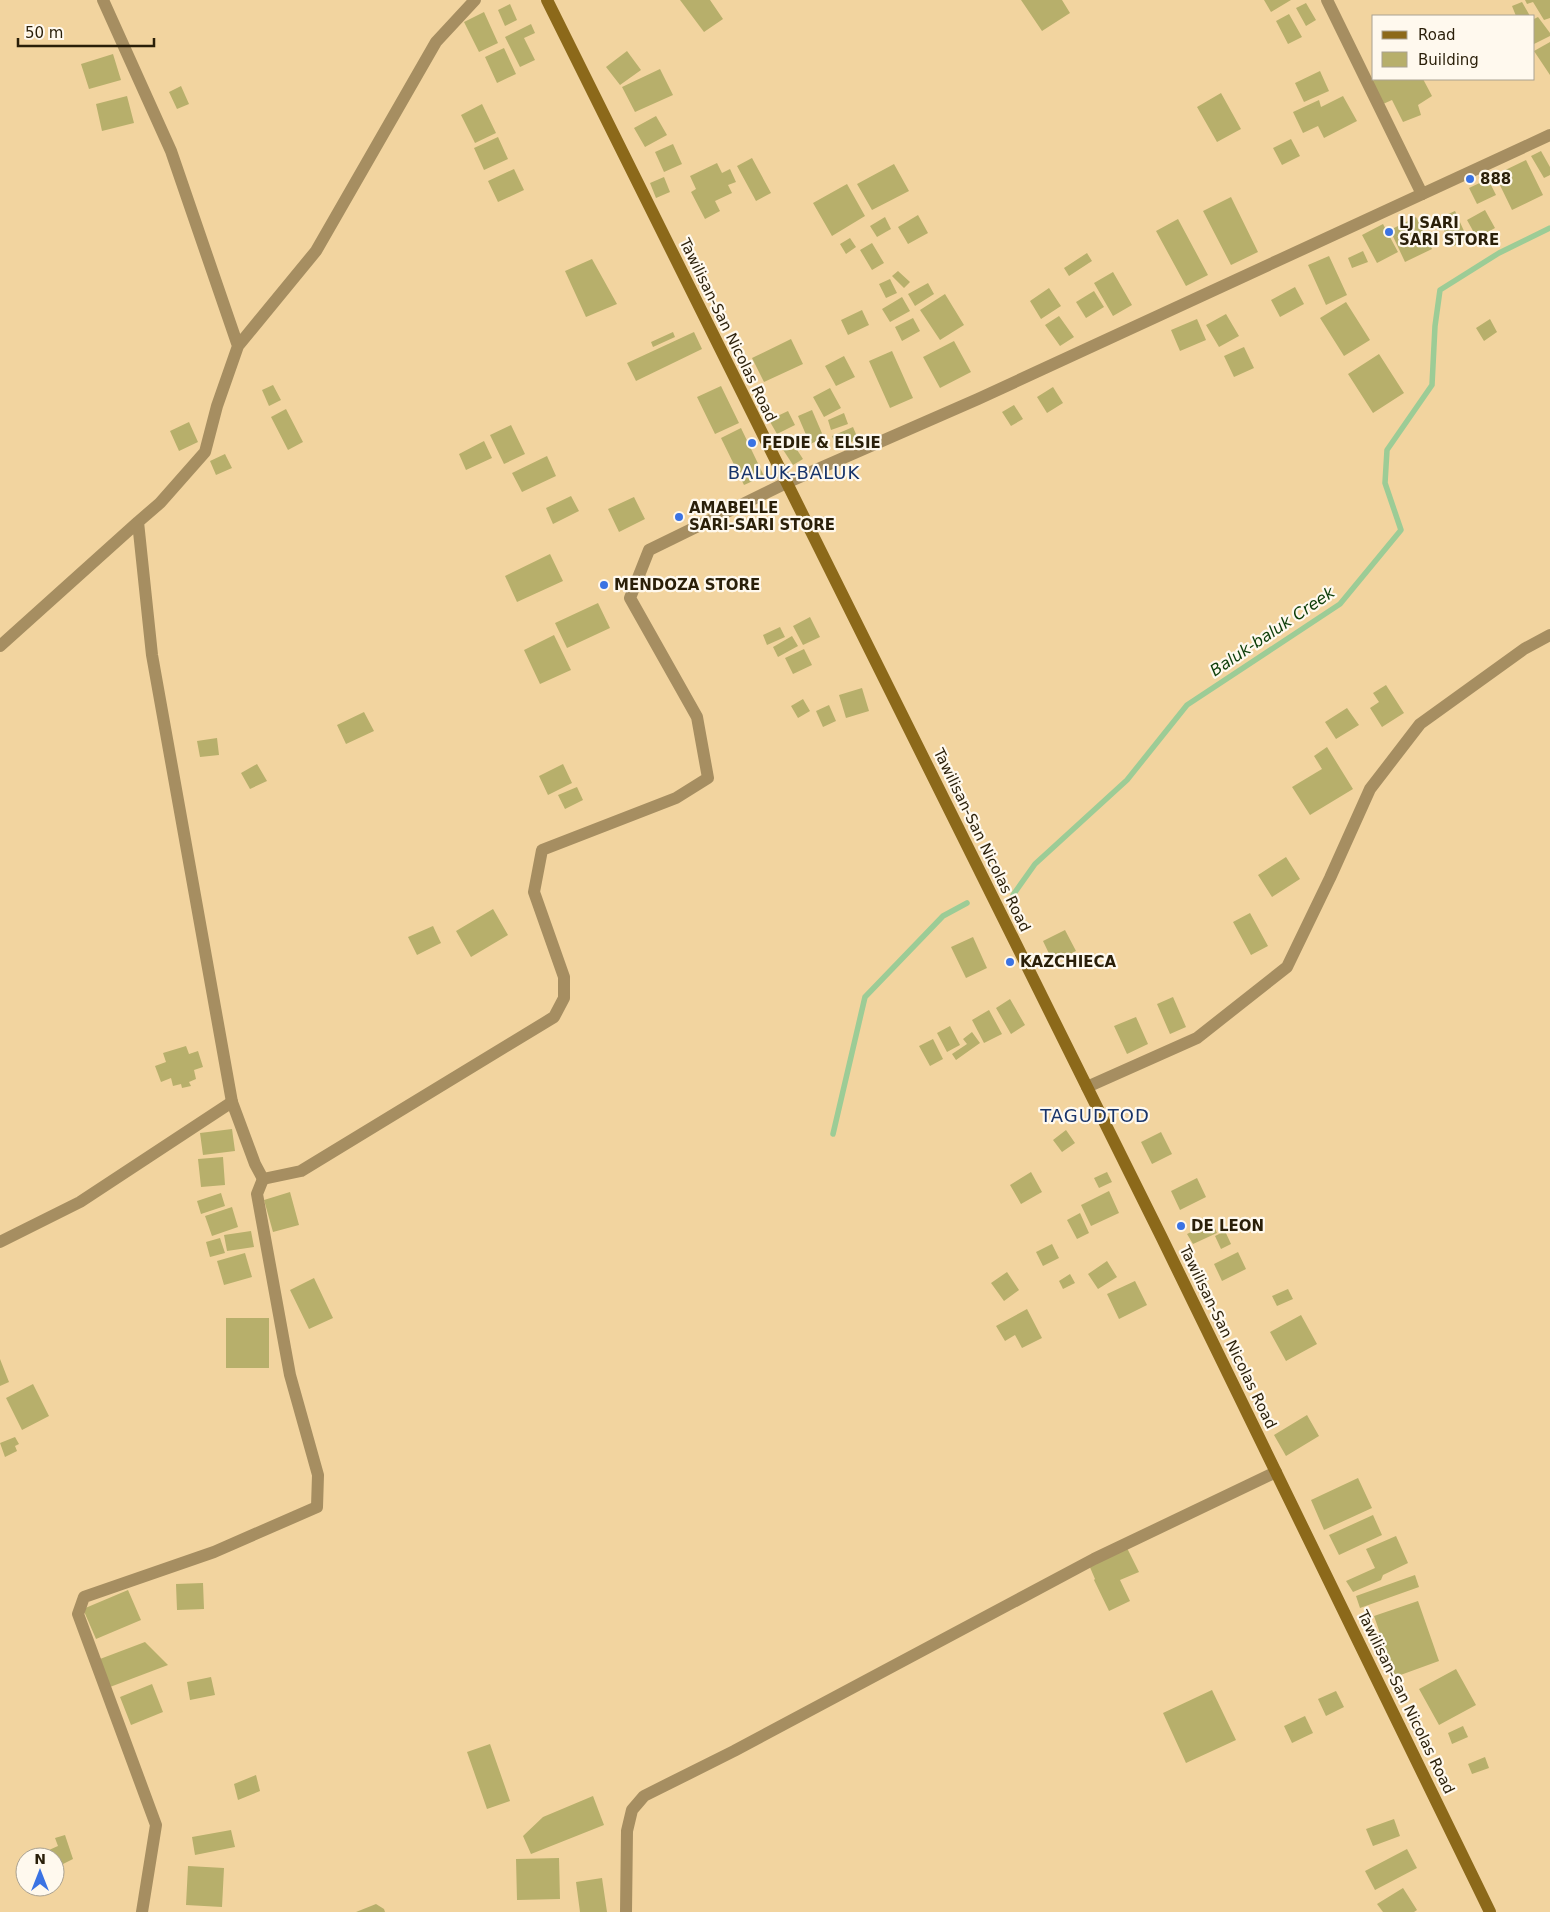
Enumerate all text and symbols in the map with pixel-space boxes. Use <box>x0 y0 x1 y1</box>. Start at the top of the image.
scale bar <box>18 15 154 47</box>
legend <box>1372 15 1535 80</box>
text: 50 m <box>25 24 63 42</box>
text: Road <box>1418 26 1456 44</box>
text: Building <box>1418 51 1479 69</box>
place label: 888 <box>1480 170 1511 188</box>
marker: 888 <box>1464 173 1476 185</box>
place label: LJ SARI SARI STORE <box>1399 214 1499 249</box>
marker: LJ SARI SARI STORE <box>1383 226 1395 238</box>
street label: Tawilisan-San Nicolas Road <box>675 234 780 425</box>
place label: FEDIE & ELSIE <box>762 434 881 452</box>
marker: FEDIE & ELSIE <box>746 437 758 449</box>
district label: BALUK-BALUK <box>728 462 860 483</box>
place label: AMABELLE SARI-SARI STORE <box>689 499 835 534</box>
marker: AMABELLE SARI-SARI STORE <box>673 511 685 523</box>
place label: MENDOZA STORE <box>614 576 760 594</box>
marker: MENDOZA STORE <box>598 579 610 591</box>
water label: Baluk-baluk Creek <box>1206 582 1339 680</box>
street label: Tawilisan-San Nicolas Road <box>929 744 1034 935</box>
place label: KAZCHIECA <box>1020 953 1117 971</box>
marker: KAZCHIECA <box>1004 956 1016 968</box>
district label: TAGUDTOD <box>1039 1105 1150 1126</box>
place label: DE LEON <box>1191 1217 1264 1235</box>
marker: DE LEON <box>1175 1220 1187 1232</box>
street label: Tawilisan-San Nicolas Road <box>1175 1241 1280 1432</box>
street label: Tawilisan-San Nicolas Road <box>1353 1606 1458 1797</box>
north arrow <box>15 1847 65 1897</box>
text: N <box>34 1851 46 1867</box>

